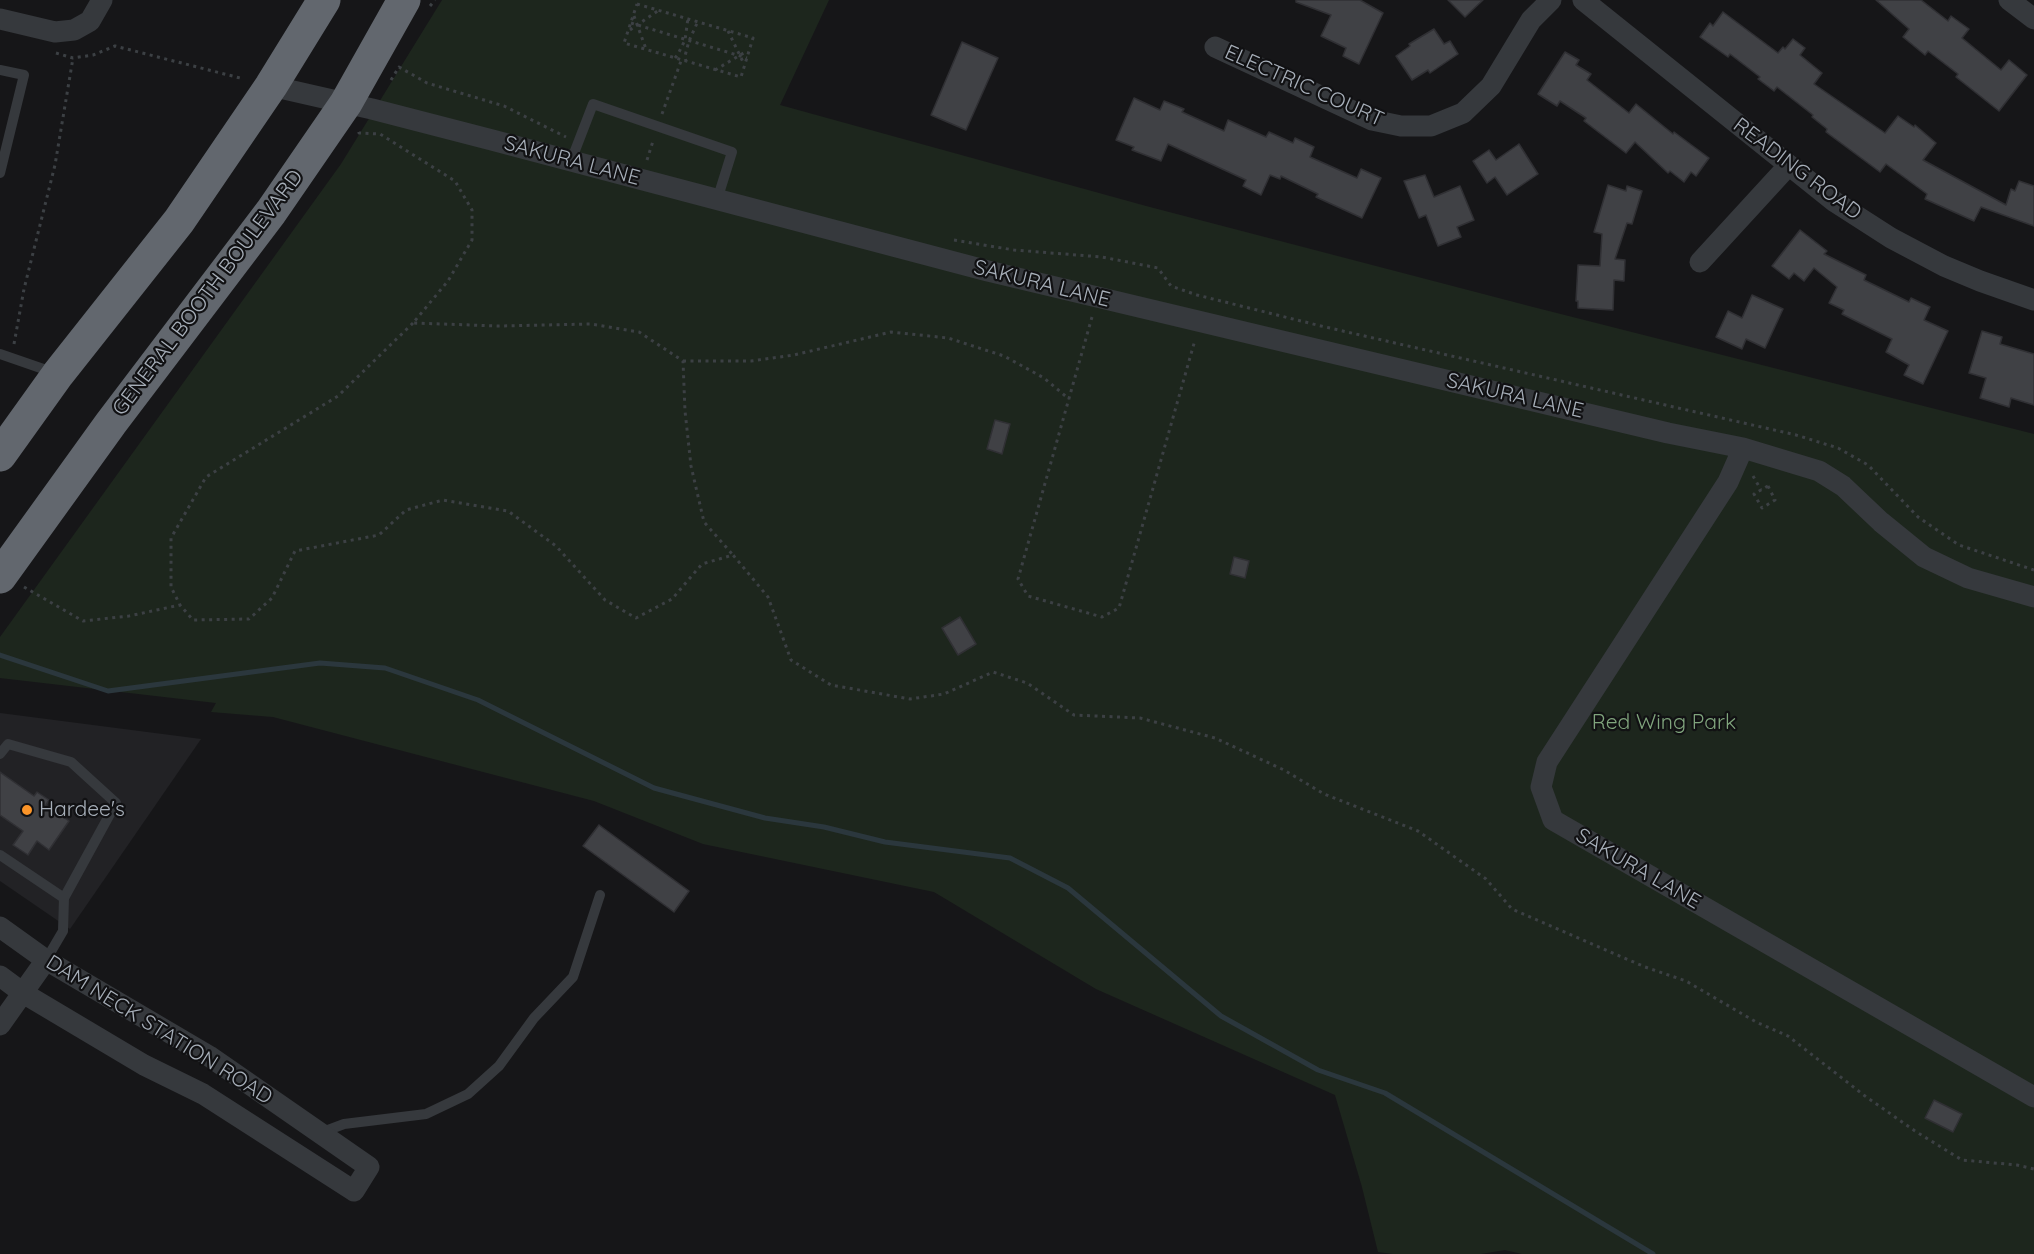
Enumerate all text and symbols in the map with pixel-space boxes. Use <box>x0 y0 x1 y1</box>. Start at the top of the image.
street label: ELECTRIC COURT <box>1221 40 1387 132</box>
street label: READING ROAD <box>1728 113 1866 225</box>
street label: SAKURA LANE <box>501 131 643 191</box>
street label: GENERAL BOOTH BOULEVARD <box>107 165 309 421</box>
street label: SAKURA LANE <box>971 255 1113 313</box>
street label: SAKURA LANE <box>1444 368 1586 424</box>
park label: Red Wing Park <box>1592 710 1736 736</box>
place label: Hardee's <box>39 797 125 823</box>
marker: Hardee's <box>20 803 34 817</box>
street label: SAKURA LANE <box>1571 823 1705 915</box>
street label: DAM NECK STATION ROAD <box>41 950 277 1110</box>

